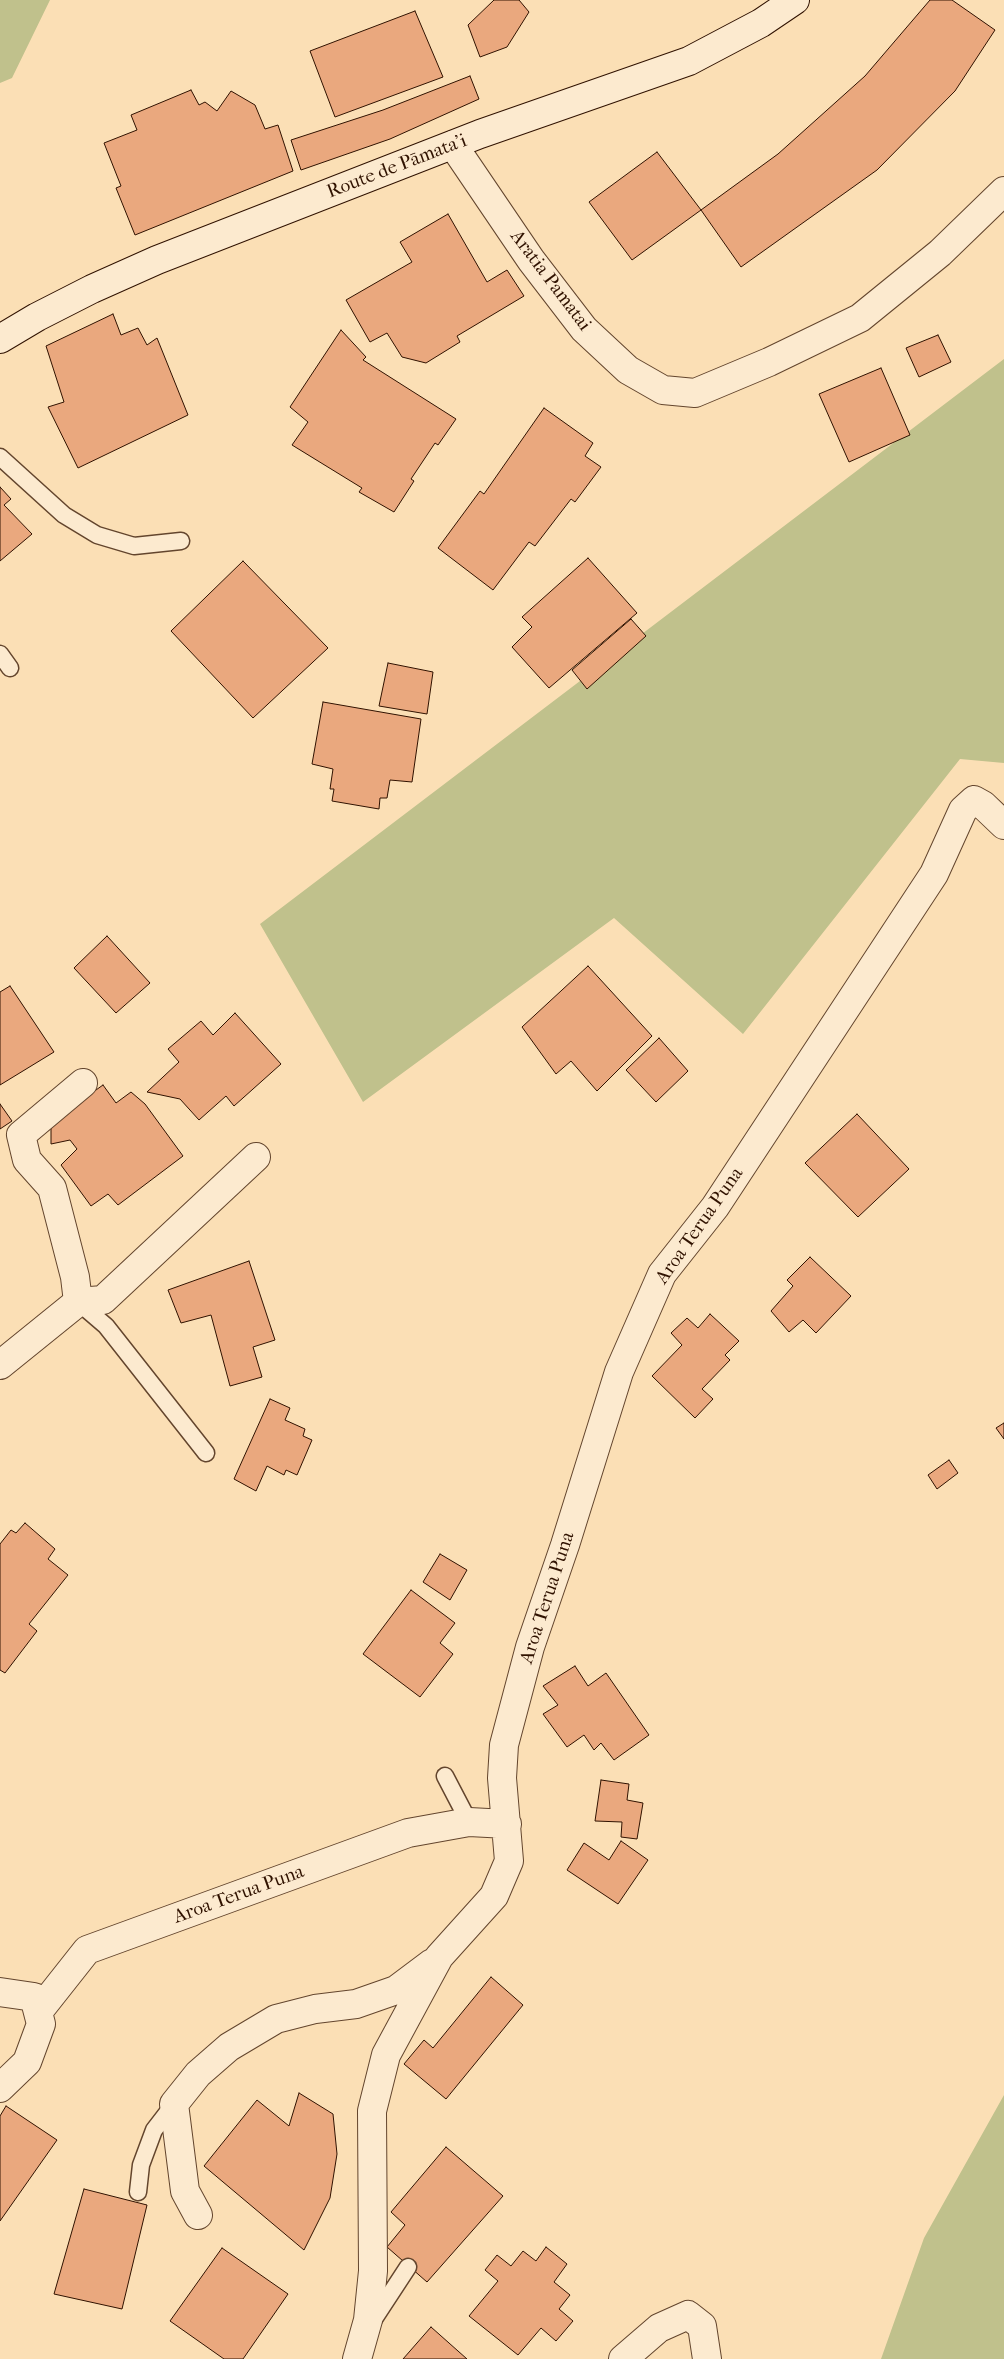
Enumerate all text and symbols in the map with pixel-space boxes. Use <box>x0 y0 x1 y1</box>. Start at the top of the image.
street label: Route de Pāmata'i <box>324 130 470 204</box>
street label: Aratia Pamatai <box>505 226 595 336</box>
street label: Aroa Terua Puna <box>651 1163 749 1289</box>
street label: Aroa Terua Puna <box>516 1529 580 1667</box>
street label: Aroa Terua Puna <box>171 1861 307 1929</box>

